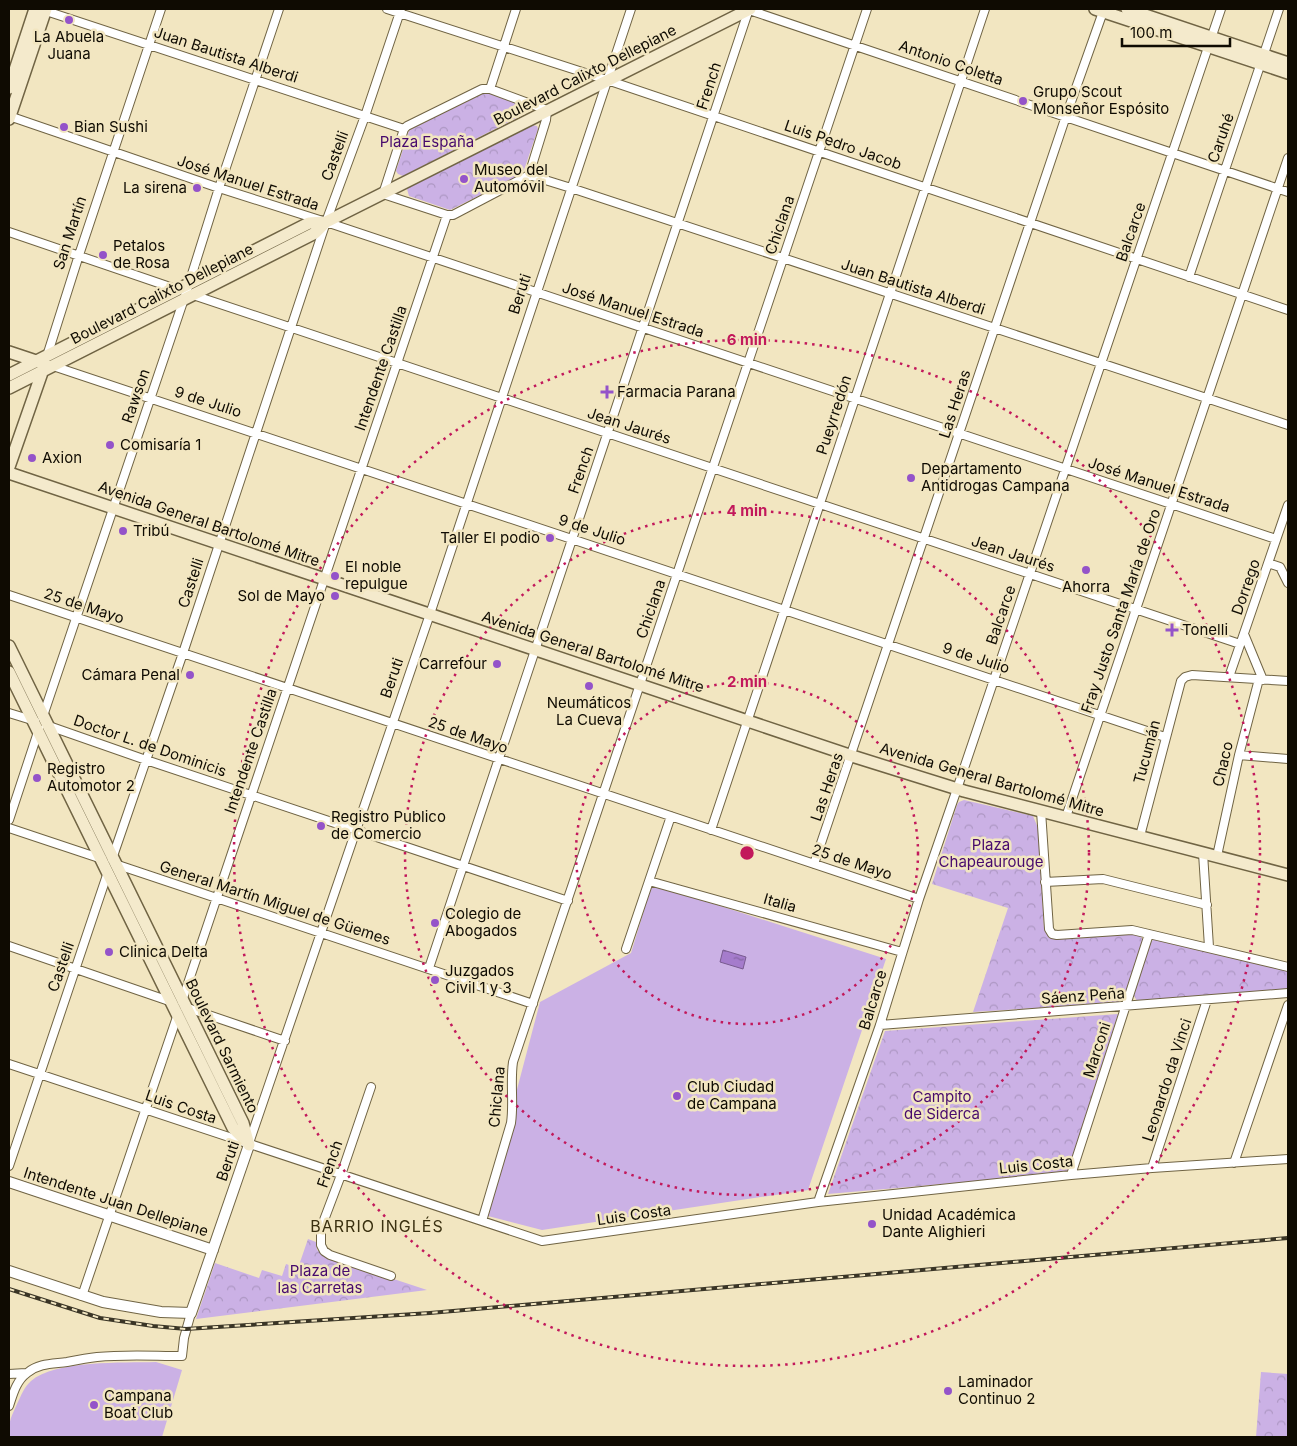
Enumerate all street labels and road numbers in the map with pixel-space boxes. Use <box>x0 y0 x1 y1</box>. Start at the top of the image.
street label: Boulevard Calixto Dellepiane <box>490 20 679 129</box>
street label: Juan Bautista Alberdi <box>152 22 301 87</box>
street label: Antonio Coletta <box>897 36 1006 89</box>
street label: French <box>692 60 725 112</box>
street label: Caruhé <box>1203 110 1238 165</box>
street label: Luis Pedro Jacob <box>782 116 904 174</box>
street label: Castelli <box>317 128 352 183</box>
street label: José Manuel Estrada <box>175 151 322 214</box>
street label: Chiclana <box>761 193 799 257</box>
street label: San Martín <box>49 194 90 272</box>
street label: Balcarce <box>1111 200 1150 264</box>
street label: Boulevard Calixto Dellepiane <box>67 239 256 348</box>
street label: Juan Bautista Alberdi <box>839 254 988 319</box>
street label: Beruti <box>504 271 535 317</box>
street label: José Manuel Estrada <box>560 278 707 341</box>
street label: Intendente Castilla <box>350 303 411 433</box>
street label: Rawson <box>117 366 154 425</box>
street label: Las Heras <box>935 367 975 441</box>
street label: Pueyrredón <box>812 373 855 457</box>
street label: 9 de Julio <box>172 382 244 421</box>
street label: Jean Jaurés <box>585 403 673 448</box>
street label: French <box>564 444 597 496</box>
street label: José Manuel Estrada <box>1086 453 1233 516</box>
street label: Avenida General Bartolomé Mitre <box>96 477 322 570</box>
street label: Fray Justo Santa María de Oro <box>1077 506 1164 716</box>
street label: 9 de Julio <box>556 510 628 549</box>
street label: Jean Jaurés <box>969 531 1057 576</box>
street label: Castelli <box>174 555 208 610</box>
street label: Dorrego <box>1227 556 1264 617</box>
street label: Chiclana <box>632 577 670 641</box>
street label: Balcarce <box>981 583 1020 647</box>
street label: 25 de Mayo <box>41 584 127 627</box>
street label: Avenida General Bartolomé Mitre <box>479 607 707 697</box>
street label: 9 de Julio <box>940 638 1012 677</box>
street label: Beruti <box>376 655 407 701</box>
street label: Intendente Castilla <box>220 686 281 816</box>
street label: Doctor L. de Dominicis <box>71 710 229 781</box>
street label: 25 de Mayo <box>426 712 511 757</box>
street label: Tucumán <box>1129 718 1164 786</box>
street label: Avenida General Bartolomé Mitre <box>878 738 1107 821</box>
street label: Chaco <box>1208 739 1237 788</box>
street label: Las Heras <box>806 750 847 823</box>
street label: 25 de Mayo <box>809 840 895 883</box>
street label: General Martín Miguel de Güemes <box>157 856 393 949</box>
street label: Italia <box>761 889 799 916</box>
street label: Castelli <box>43 939 78 994</box>
street label: Balcarce <box>854 968 891 1032</box>
street label: Boulevard Sarmiento <box>182 975 263 1116</box>
street label: Sáenz Peña <box>1041 983 1125 1008</box>
street label: Leonardo da Vinci <box>1138 1016 1195 1144</box>
street label: Marconi <box>1079 1020 1114 1080</box>
street label: Chiclana <box>484 1066 509 1128</box>
street label: Luis Costa <box>143 1085 219 1128</box>
street label: Beruti <box>212 1138 243 1184</box>
street label: French <box>313 1138 346 1190</box>
street label: Luis Costa <box>998 1151 1074 1178</box>
street label: Intendente Juan Dellepiane <box>21 1163 211 1240</box>
street label: Luis Costa <box>596 1200 672 1229</box>

